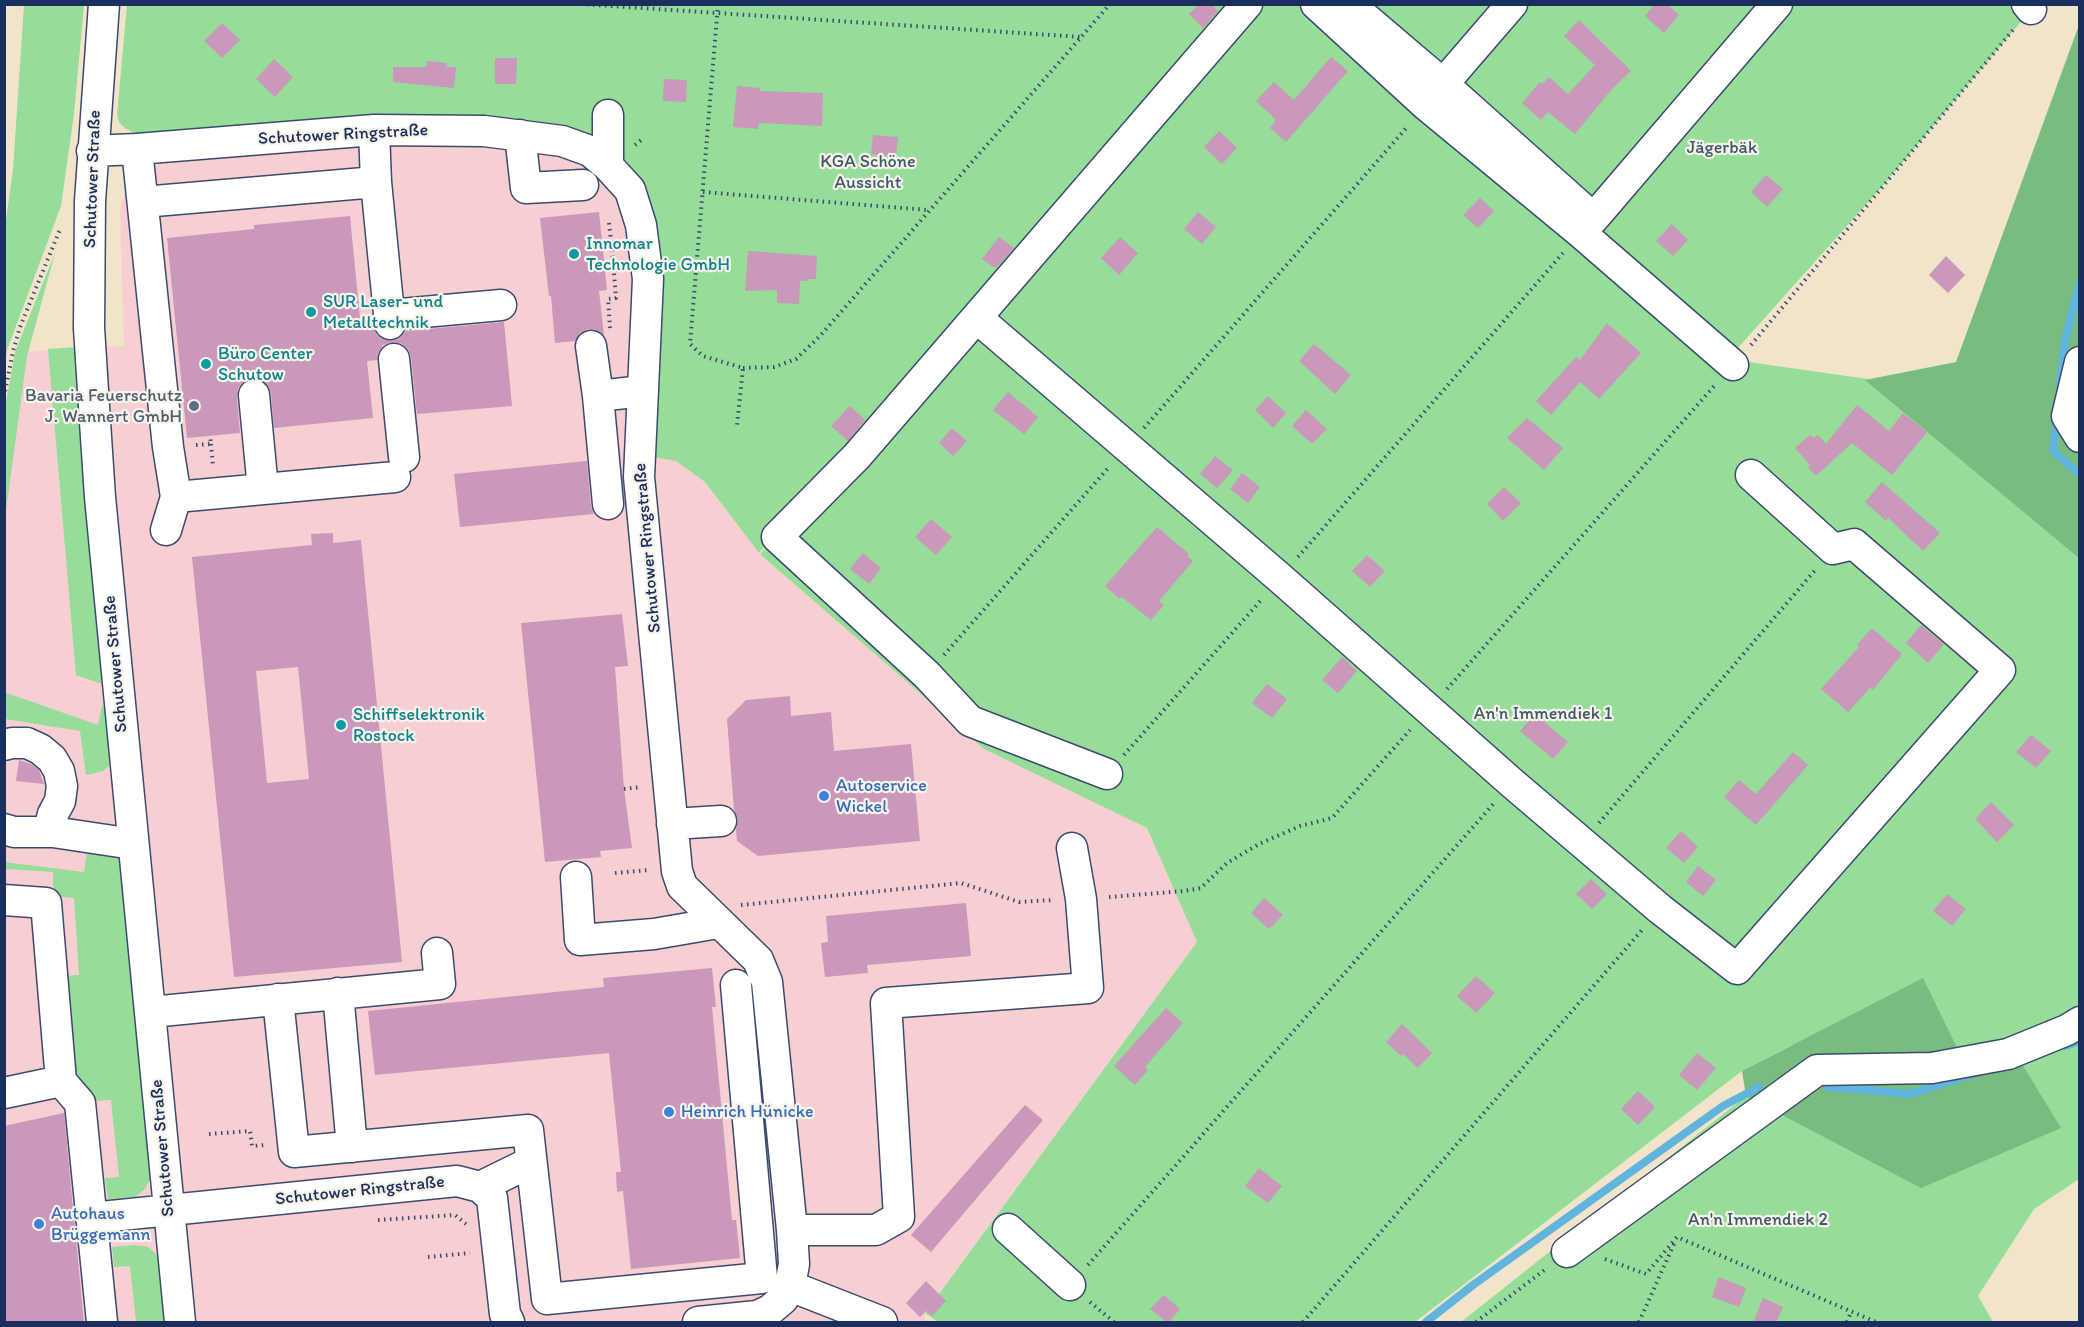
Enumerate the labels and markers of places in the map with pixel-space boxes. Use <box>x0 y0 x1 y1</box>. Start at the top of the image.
place label: Innomar Technologie GmbH <box>586 233 730 276</box>
marker: Innomar Technologie GmbH <box>567 247 581 261</box>
place label: SUR Laser- und Metalltechnik <box>323 291 443 334</box>
marker: SUR Laser- und Metalltechnik <box>304 305 318 319</box>
place label: Büro Center Schutow <box>218 343 313 386</box>
marker: Büro Center Schutow <box>199 357 213 371</box>
place label: Bavaria Feuerschutz J. Wannert GmbH <box>25 385 182 428</box>
marker: Bavaria Feuerschutz J. Wannert GmbH <box>187 399 201 413</box>
place label: Schiffselektronik Rostock <box>353 704 485 746</box>
marker: Schiffselektronik Rostock <box>334 718 348 732</box>
place label: Autoservice Wickel <box>836 775 927 818</box>
marker: Autoservice Wickel <box>817 789 831 803</box>
place label: Heinrich Hünicke <box>681 1101 814 1123</box>
marker: Heinrich Hünicke <box>662 1105 676 1119</box>
place label: Autohaus Brüggemann <box>51 1203 150 1246</box>
marker: Autohaus Brüggemann <box>32 1217 46 1231</box>

